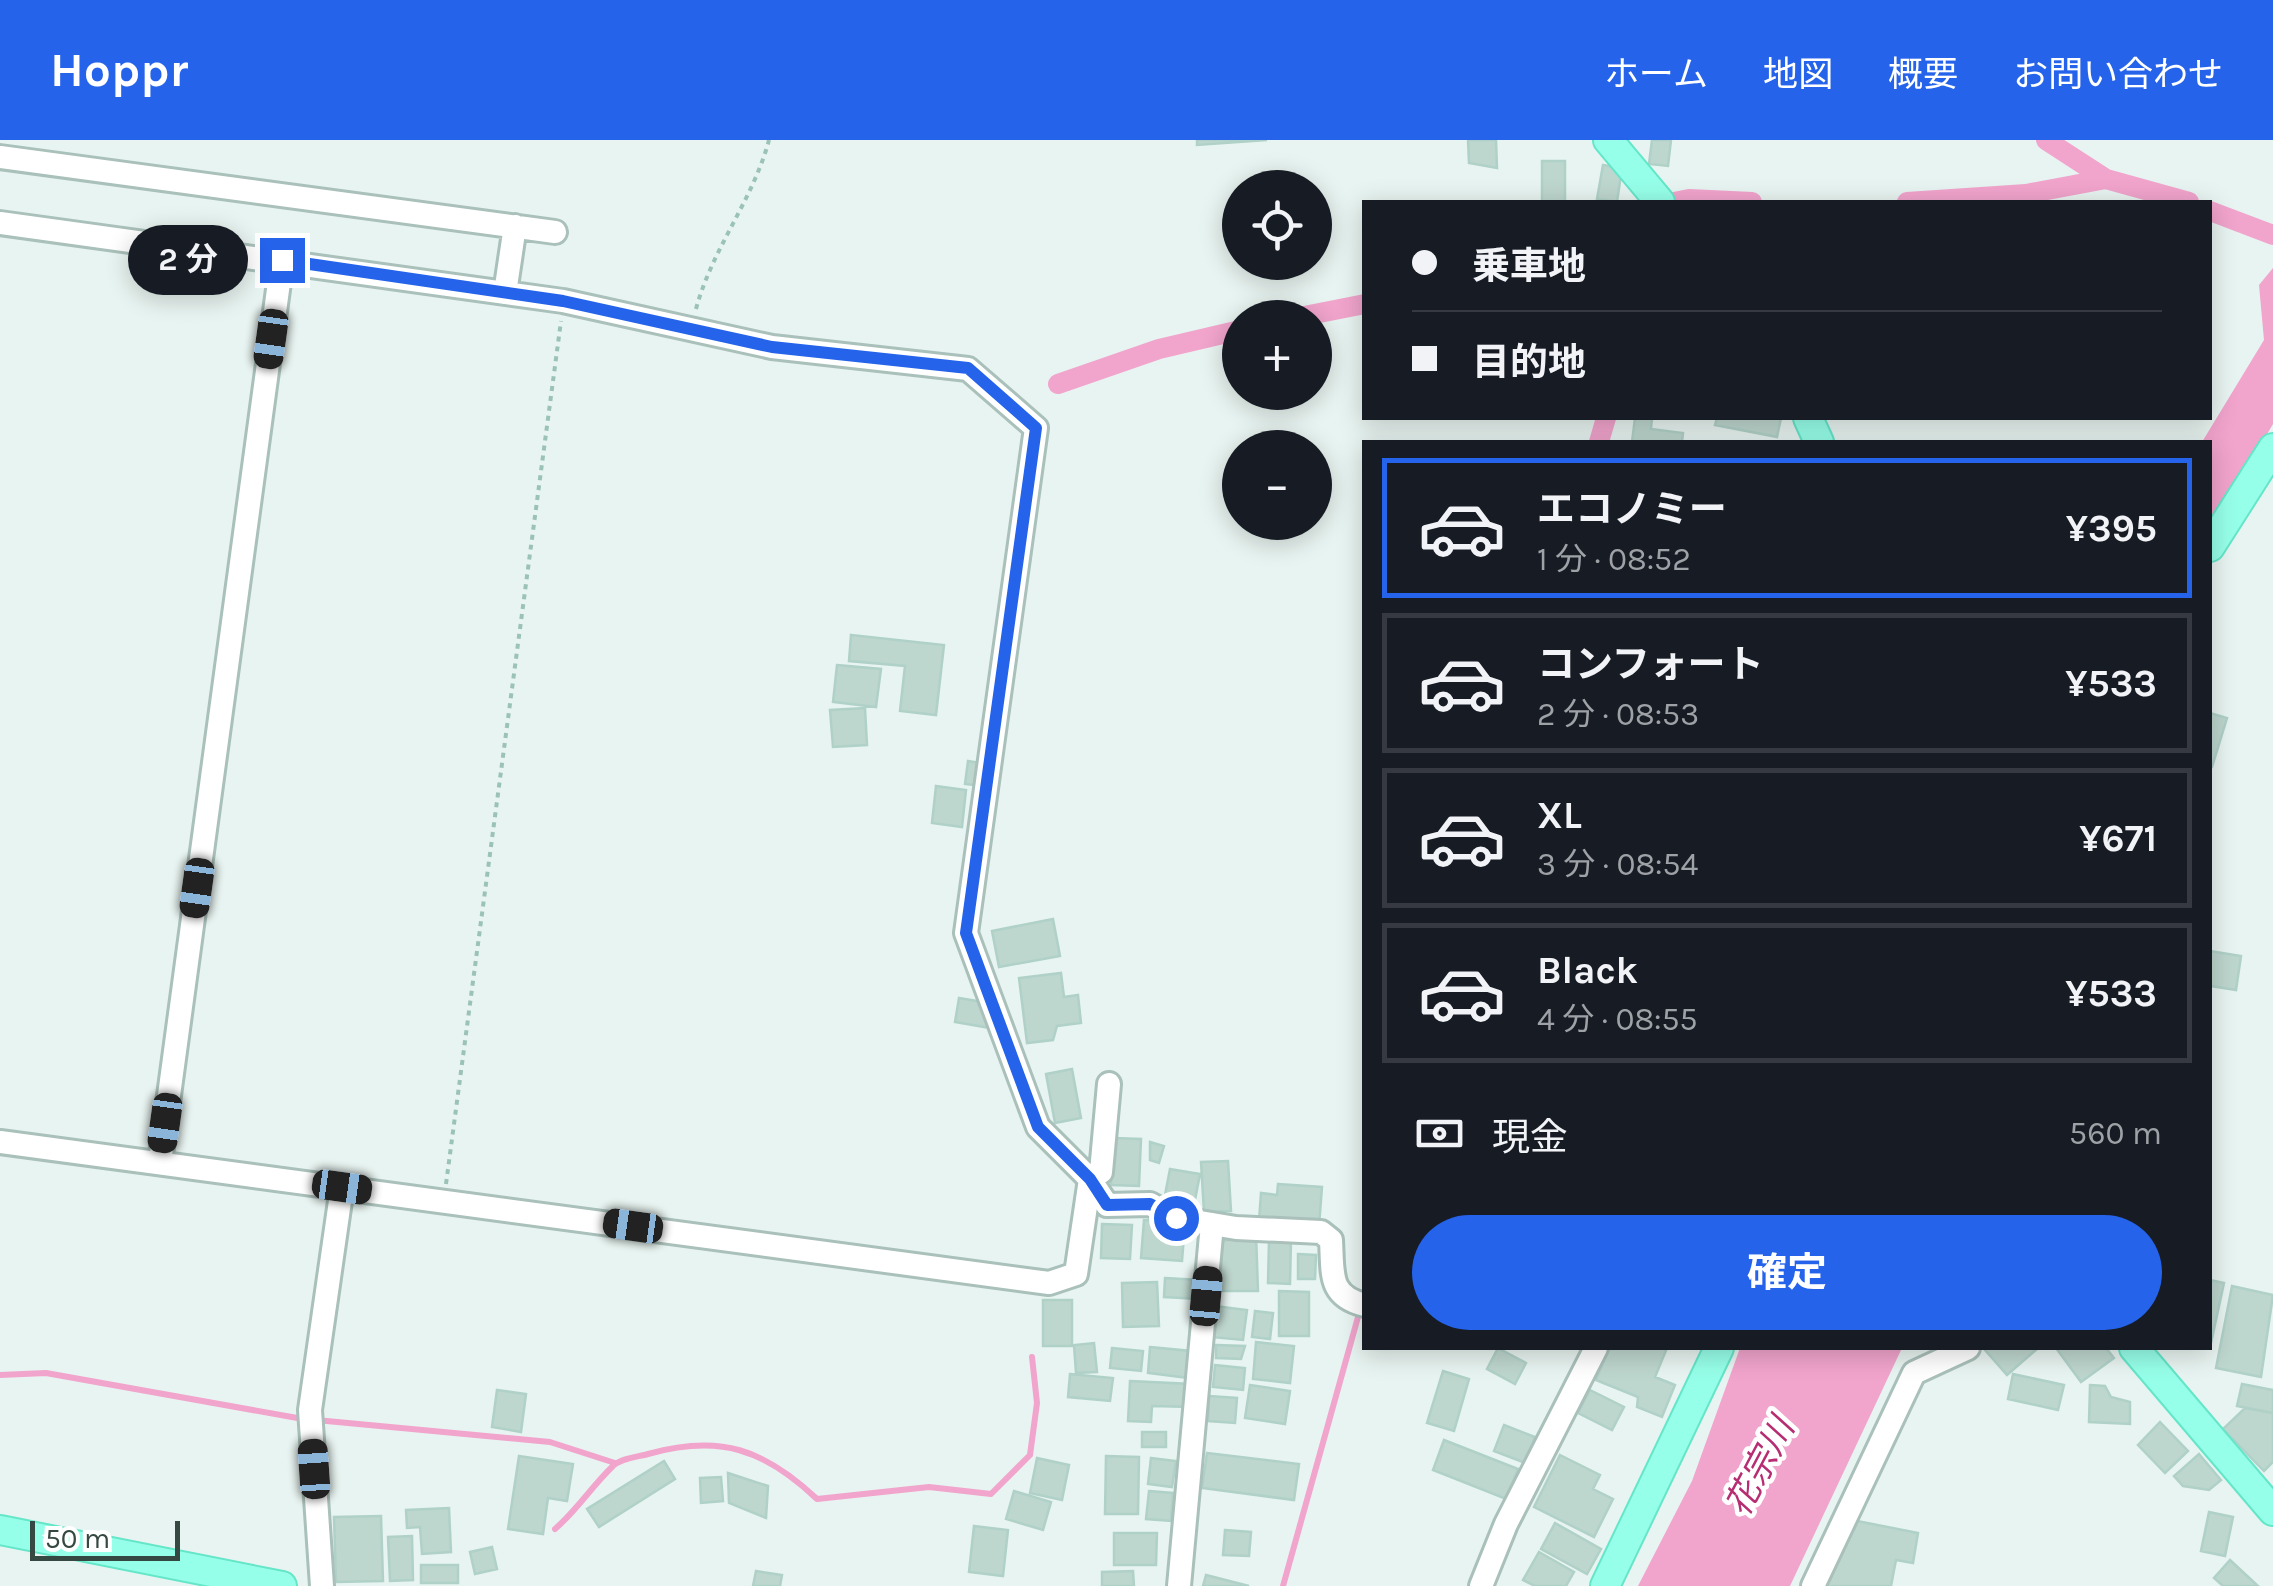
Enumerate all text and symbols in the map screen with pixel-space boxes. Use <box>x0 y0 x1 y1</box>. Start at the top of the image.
text: Hoppr <box>50 42 188 98</box>
text: ホーム <box>1604 54 1708 95</box>
text: 地図 <box>1763 54 1833 95</box>
text: 概要 <box>1888 54 1958 95</box>
text: お問い合わせ <box>2013 54 2223 95</box>
map controls <box>1222 170 1332 540</box>
button: locate <box>1222 170 1332 280</box>
callout: 2 分 <box>127 225 247 295</box>
route end <box>260 238 305 283</box>
text: 2 分 <box>158 241 218 278</box>
text: 乗車地 <box>1472 244 1586 289</box>
button: + <box>1222 300 1332 410</box>
car <box>252 307 290 371</box>
text: 目的地 <box>1472 340 1586 385</box>
button: − <box>1222 430 1332 540</box>
icon: car <box>1417 483 1507 573</box>
text: エコノミー <box>1537 487 1727 532</box>
text: ¥395 <box>2066 506 2157 551</box>
text: 1 分 · 08:52 <box>1537 541 1691 578</box>
icon: car <box>1417 638 1507 728</box>
text: コンフォート <box>1537 642 1764 687</box>
text: ¥533 <box>2065 661 2157 706</box>
text: 2 分 · 08:53 <box>1537 696 1699 733</box>
icon: car <box>1417 793 1507 883</box>
text: XL <box>1537 793 1582 838</box>
text: ¥671 <box>2079 816 2157 861</box>
text: 3 分 · 08:54 <box>1537 846 1698 883</box>
car <box>178 856 216 920</box>
icon: car <box>1417 948 1507 1038</box>
text: Black <box>1537 948 1638 993</box>
text: ¥533 <box>2065 971 2157 1016</box>
text: 4 分 · 08:55 <box>1537 1001 1698 1038</box>
car <box>146 1091 184 1155</box>
icon: cash <box>1412 1106 1467 1161</box>
text: 現金 <box>1492 1115 1568 1160</box>
text: 560 m <box>2069 1115 2162 1152</box>
car <box>310 1168 374 1206</box>
route start <box>1154 1196 1199 1241</box>
car <box>601 1207 665 1245</box>
button: 確定 <box>1412 1215 2162 1330</box>
car <box>1188 1265 1224 1327</box>
water label: 花宗川 <box>1717 1407 1805 1523</box>
car <box>297 1438 331 1500</box>
scale bar <box>30 1516 180 1560</box>
text: 50 m <box>45 1522 110 1555</box>

